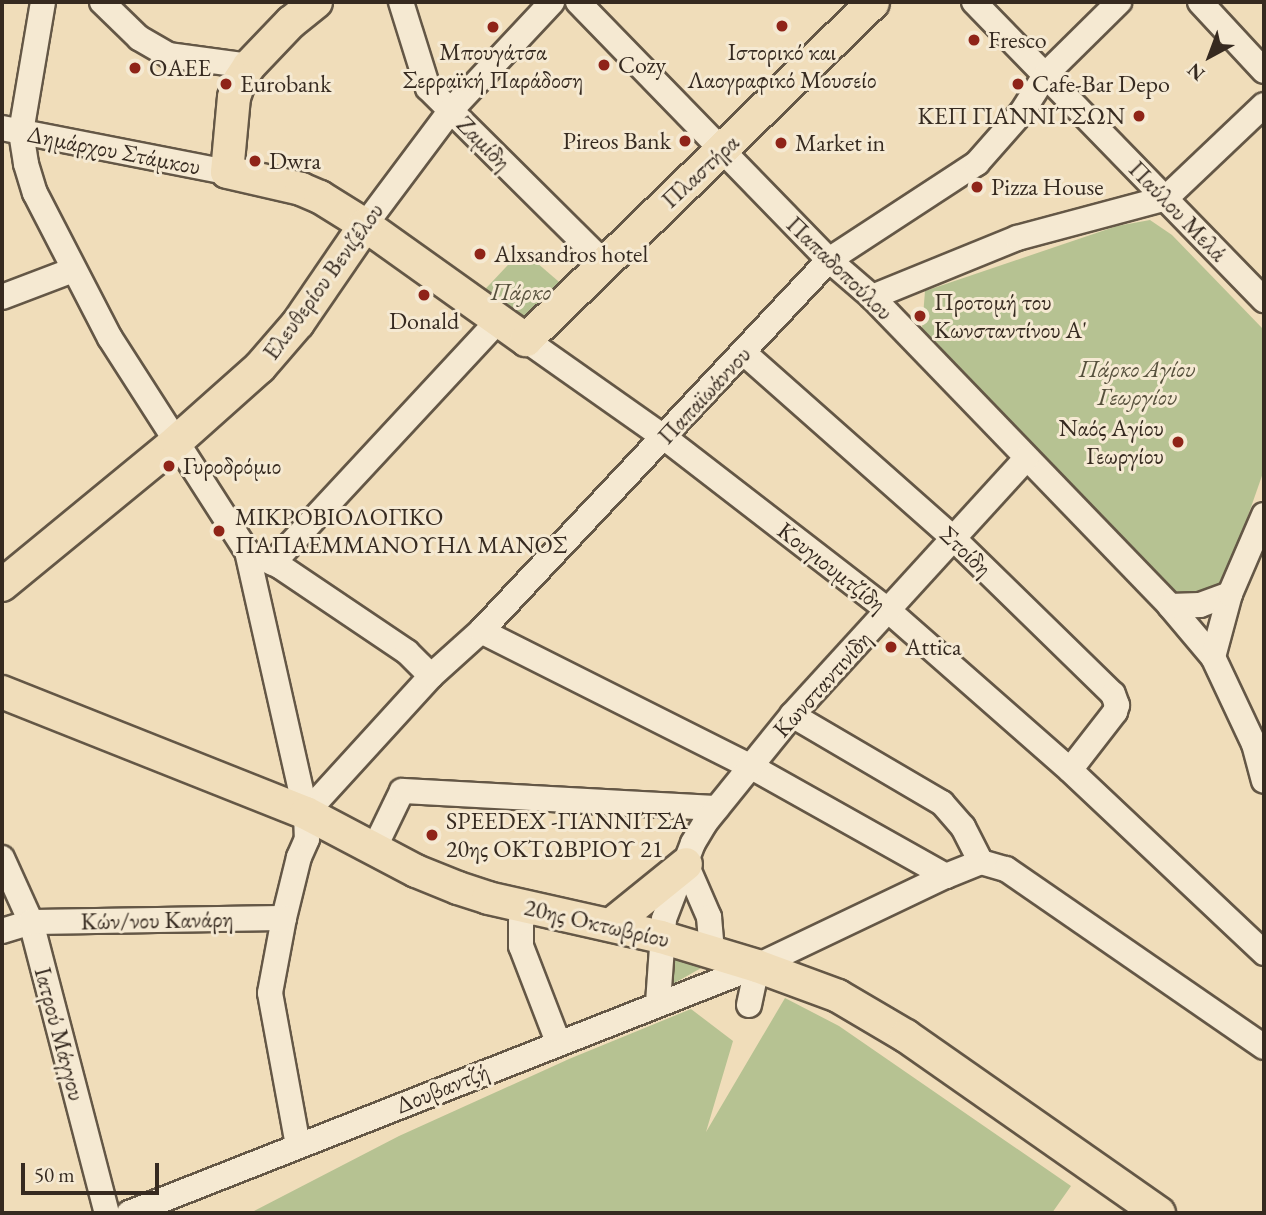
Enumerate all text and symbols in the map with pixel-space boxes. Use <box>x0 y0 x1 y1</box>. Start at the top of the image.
marker: Ιστορικό και Λαογραφικό Μουσείο <box>774 18 790 34</box>
marker: Μπουγάτσα Σερραϊκή Παράδοση <box>485 19 501 35</box>
north arrow <box>1175 21 1245 91</box>
place label: Fresco <box>988 26 1047 54</box>
marker: Fresco <box>966 32 982 48</box>
place label: Μπουγάτσα Σερραϊκή Παράδοση <box>403 38 583 94</box>
place label: Ιστορικό και Λαογραφικό Μουσείο <box>687 38 877 94</box>
place label: Cozy <box>618 51 666 79</box>
place label: ΟΑΕΕ <box>149 54 211 82</box>
marker: Cozy <box>596 57 612 73</box>
text: N <box>1182 58 1210 87</box>
marker: ΟΑΕΕ <box>127 60 143 76</box>
place label: Eurobank <box>240 70 331 98</box>
place label: Cafe-Bar Depo <box>1032 70 1170 98</box>
marker: Eurobank <box>218 76 234 92</box>
marker: Cafe-Bar Depo <box>1010 76 1026 92</box>
place label: ΚΕΠ ΓΙΑΝΝΙΤΣΩΝ <box>918 102 1125 130</box>
marker: ΚΕΠ ΓΙΑΝΝΙΤΣΩΝ <box>1131 108 1147 124</box>
street label: Ζαμίδη <box>451 110 517 176</box>
street label: Δημάρχου Στάμκου <box>25 119 203 181</box>
place label: Pireos Bank <box>563 127 671 155</box>
street label: Πλαστήρα <box>655 128 745 214</box>
place label: Market in <box>795 129 885 157</box>
marker: Pireos Bank <box>677 133 693 149</box>
marker: Market in <box>773 135 789 151</box>
place label: Dwra <box>269 147 321 175</box>
marker: Dwra <box>247 153 263 169</box>
street label: Παύλου Μελά <box>1123 155 1233 267</box>
place label: Pizza House <box>991 173 1104 201</box>
marker: Pizza House <box>969 179 985 195</box>
street label: Ελευθερίου Βενιζέλου <box>256 197 390 365</box>
street label: Παπαδοπούλου <box>781 210 899 326</box>
place label: Alxsandros hotel <box>494 240 648 268</box>
marker: Alxsandros hotel <box>472 246 488 262</box>
park label: Πάρκο <box>491 278 551 306</box>
marker: Donald <box>416 287 432 303</box>
place label: Προτομή του Κωνσταντίνου Α' <box>934 288 1087 344</box>
place label: Donald <box>389 307 459 335</box>
marker: Προτομή του Κωνσταντίνου Α' <box>912 308 928 324</box>
street label: Παπαϊωάννου <box>651 340 757 450</box>
park label: Πάρκο Αγίου Γεωργίου <box>1079 355 1195 411</box>
place label: Ναός Αγίου Γεωργίου <box>1059 414 1164 470</box>
marker: Ναός Αγίου Γεωργίου <box>1170 434 1186 450</box>
place label: Γυροδρόμιο <box>183 452 281 480</box>
marker: Γυροδρόμιο <box>161 458 177 474</box>
place label: ΜΙΚΡΟΒΙΟΛΟΓΙΚΟ ΠΑΠΑΕΜΜΑΝΟΥΗΛ ΜΑΝΟΣ <box>235 503 567 559</box>
street label: Κουγιουμτζίδη <box>772 516 892 618</box>
street label: Στοίδη <box>934 520 998 582</box>
marker: ΜΙΚΡΟΒΙΟΛΟΓΙΚΟ ΠΑΠΑΕΜΜΑΝΟΥΗΛ ΜΑΝΟΣ <box>209 521 229 541</box>
street label: Κωνσταντινίδη <box>767 625 877 743</box>
place label: Attica <box>905 633 962 661</box>
marker: Attica <box>883 639 899 655</box>
place label: SPEEDEX -ΓΙΑΝΝΙΤΣΑ 20ης ΟΚΤΩΒΡΙΟΥ 21 <box>446 807 688 863</box>
marker: SPEEDEX -ΓΙΑΝΝΙΤΣΑ 20ης ΟΚΤΩΒΡΙΟΥ 21 <box>424 827 440 843</box>
street label: 20ης Οκτωβρίου <box>522 892 672 954</box>
street label: Κών/νου Κανάρη <box>80 904 234 936</box>
street label: Ιατρού Μάγγου <box>28 964 92 1104</box>
street label: Δουβαντζή <box>391 1056 493 1120</box>
scale bar <box>24 1148 163 1192</box>
text: 50 m <box>34 1161 75 1188</box>

